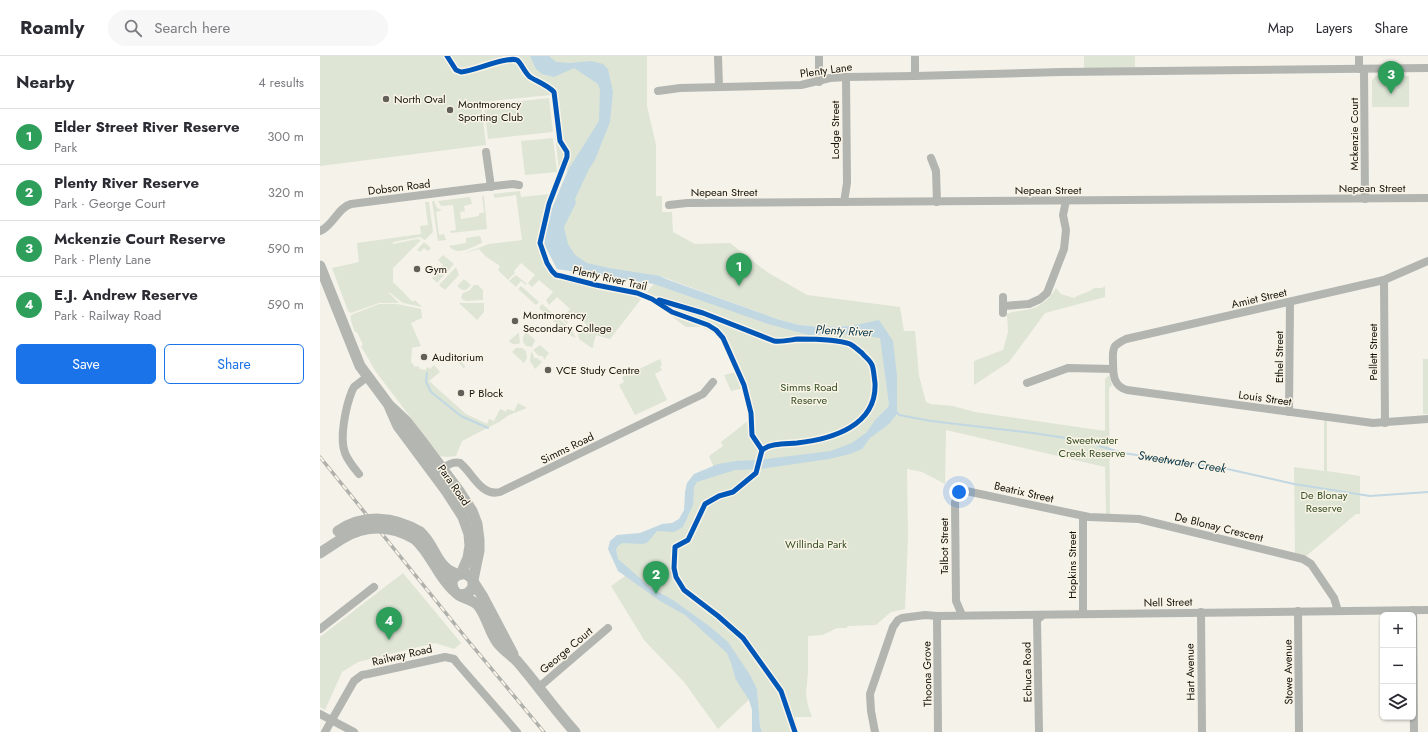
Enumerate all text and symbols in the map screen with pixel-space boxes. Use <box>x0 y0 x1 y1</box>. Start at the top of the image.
search box <box>108 10 388 46</box>
text: Roamly <box>20 14 84 41</box>
icon: search <box>122 17 144 39</box>
text: Search here <box>154 17 230 39</box>
text: Map <box>1268 18 1294 38</box>
text: Layers <box>1316 18 1352 38</box>
text: Share <box>1374 18 1408 38</box>
street label: Plenty Lane <box>799 58 853 82</box>
pin: 3 <box>1378 61 1404 94</box>
text: Nearby <box>16 70 74 94</box>
text: 4 results <box>258 73 304 92</box>
place label: North Oval <box>394 91 446 107</box>
marker: North Oval <box>381 94 391 104</box>
place label: Montmorency Sporting Club <box>458 96 523 125</box>
street label: Mckenzie Court <box>1346 97 1362 170</box>
street label: Lodge Street <box>827 100 843 159</box>
marker: Montmorency Sporting Club <box>445 105 455 115</box>
text: Elder Street River Reserve <box>54 116 240 138</box>
text: 1 <box>26 127 32 146</box>
text: 300 m <box>267 127 304 146</box>
text: Park <box>54 138 77 157</box>
text: Plenty River Reserve <box>54 172 199 194</box>
street label: Dobson Road <box>367 175 431 199</box>
street label: Nepean Street <box>1339 180 1406 196</box>
street label: Nepean Street <box>1015 182 1082 198</box>
text: 2 <box>25 183 33 202</box>
text: 320 m <box>268 183 304 202</box>
street label: Nepean Street <box>691 184 758 200</box>
text: Park · George Court <box>54 194 165 213</box>
text: Mckenzie Court Reserve <box>54 228 226 250</box>
text: 3 <box>25 239 33 258</box>
text: 590 m <box>267 239 304 258</box>
text: Park · Plenty Lane <box>54 250 151 269</box>
pin: 1 <box>726 253 752 286</box>
place label: Gym <box>425 261 447 277</box>
street label: Plenty River Trail <box>571 262 649 294</box>
marker: Gym <box>412 264 422 274</box>
text: E.J. Andrew Reserve <box>54 284 198 306</box>
street label: Amiet Street <box>1230 284 1289 312</box>
text: 4 <box>24 295 34 314</box>
text: 590 m <box>267 295 304 314</box>
text: Park · Railway Road <box>54 306 161 325</box>
place label: Montmorency Secondary College <box>523 307 612 336</box>
marker: Montmorency Secondary College <box>510 316 520 326</box>
water label: Plenty River <box>815 321 874 342</box>
street label: Pellett Street <box>1365 323 1381 380</box>
street label: Ethel Street <box>1271 331 1287 383</box>
button: Save <box>16 344 156 384</box>
button: Share <box>164 344 304 384</box>
place label: Auditorium <box>432 349 484 365</box>
marker: Auditorium <box>419 352 429 362</box>
place label: VCE Study Centre <box>556 362 640 378</box>
marker: VCE Study Centre <box>543 365 553 375</box>
park label: Simms Road Reserve <box>780 379 838 408</box>
place label: P Block <box>469 385 503 401</box>
street label: Louis Street <box>1237 386 1293 410</box>
marker: P Block <box>456 388 466 398</box>
street label: Simms Road <box>538 428 596 468</box>
park label: Sweetwater Creek Reserve <box>1059 432 1126 461</box>
water label: Sweetwater Creek <box>1137 446 1228 478</box>
street label: Para Road <box>434 461 474 509</box>
street label: Beatrix Street <box>993 477 1056 507</box>
your location <box>949 482 969 502</box>
park label: De Blonay Reserve <box>1301 487 1348 516</box>
street label: De Blonay Crescent <box>1173 508 1265 546</box>
street label: Talbot Street <box>936 517 952 574</box>
street label: Hopkins Street <box>1064 531 1080 599</box>
park label: Willinda Park <box>785 536 847 552</box>
pin: 2 <box>643 561 669 594</box>
street label: Nell Street <box>1143 594 1193 610</box>
pin: 4 <box>376 607 402 640</box>
map controls <box>1380 612 1416 720</box>
button: + <box>1380 612 1416 648</box>
street label: George Court <box>536 623 596 677</box>
street label: Stowe Avenue <box>1279 639 1297 705</box>
street label: Railway Road <box>370 640 434 670</box>
street label: Thoona Grove <box>918 641 936 707</box>
street label: Echuca Road <box>1018 642 1036 702</box>
street label: Hart Avenue <box>1181 643 1198 701</box>
button: − <box>1380 648 1416 684</box>
button: layers <box>1380 684 1416 720</box>

